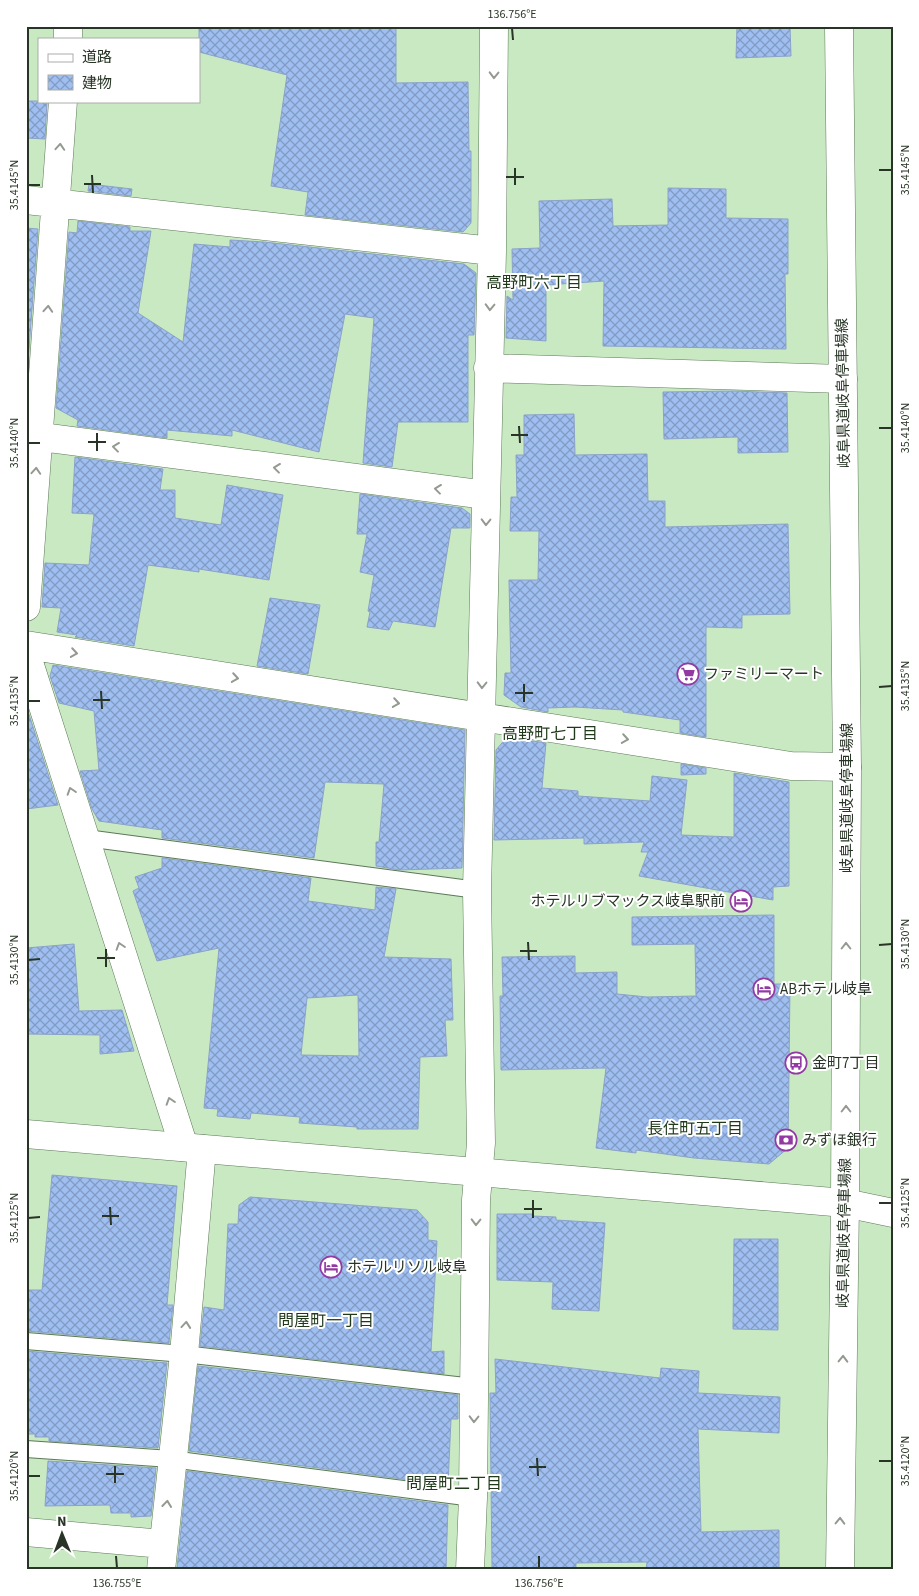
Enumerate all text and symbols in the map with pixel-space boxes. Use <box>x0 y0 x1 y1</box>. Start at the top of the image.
text: 136.756°E <box>487 6 537 23</box>
legend <box>38 38 200 102</box>
text: 道路 <box>82 47 112 68</box>
one-way arrow <box>488 71 499 79</box>
text: 建物 <box>82 73 112 94</box>
one-way arrow <box>54 143 65 151</box>
text: 35.4145°N <box>897 145 914 195</box>
text: 35.4145°N <box>6 160 23 210</box>
district label: 高野町六丁目 <box>486 272 582 294</box>
one-way arrow <box>485 304 495 312</box>
one-way arrow <box>42 305 53 313</box>
street label: 岐阜県道岐阜停車場線 <box>832 318 855 468</box>
text: 35.4140°N <box>897 403 914 453</box>
text: 35.4140°N <box>6 418 23 468</box>
one-way arrow <box>111 442 120 452</box>
one-way arrow <box>272 463 280 474</box>
one-way arrow <box>30 467 41 475</box>
one-way arrow <box>434 484 442 495</box>
one-way arrow <box>480 519 491 527</box>
one-way arrow <box>70 647 79 657</box>
text: 35.4135°N <box>897 661 914 711</box>
supermarket icon: ファミリーマート <box>676 662 700 686</box>
place label: ファミリーマート <box>704 664 824 685</box>
one-way arrow <box>231 672 239 682</box>
text: 35.4135°N <box>6 676 23 726</box>
one-way arrow <box>477 682 487 689</box>
one-way arrow <box>391 697 400 707</box>
district label: 高野町七丁目 <box>502 723 598 745</box>
street label: 岐阜県道岐阜停車場線 <box>837 723 858 873</box>
one-way arrow <box>621 734 630 744</box>
one-way arrow <box>66 788 76 796</box>
hotel icon: ホテルリブマックス岐阜駅前 <box>729 889 753 913</box>
place label: ホテルリブマックス岐阜駅前 <box>530 891 725 912</box>
text: 35.4130°N <box>897 919 914 969</box>
text: 35.4130°N <box>6 935 23 985</box>
one-way arrow <box>116 942 126 951</box>
one-way arrow <box>841 942 851 950</box>
hotel icon: ABホテル岐阜 <box>752 977 776 1001</box>
place label: ABホテル岐阜 <box>780 979 872 1000</box>
bus stop icon: 金町7丁目 <box>784 1051 808 1075</box>
place label: 金町7丁目 <box>812 1053 879 1074</box>
one-way arrow <box>165 1097 175 1106</box>
one-way arrow <box>840 1104 851 1112</box>
district label: 長住町五丁目 <box>647 1118 743 1140</box>
bank icon: みずほ銀行 <box>774 1128 798 1152</box>
place label: みずほ銀行 <box>802 1130 877 1151</box>
street label: 岐阜県道岐阜停車場線 <box>833 1158 856 1308</box>
text: 35.4125°N <box>897 1178 914 1228</box>
text: 35.4125°N <box>6 1193 23 1243</box>
one-way arrow <box>471 1218 481 1226</box>
hotel icon: ホテルリソル岐阜 <box>319 1255 343 1279</box>
place label: ホテルリソル岐阜 <box>347 1257 467 1278</box>
district label: 問屋町一丁目 <box>278 1310 374 1332</box>
one-way arrow <box>181 1321 192 1329</box>
one-way arrow <box>838 1354 848 1362</box>
one-way arrow <box>469 1416 479 1424</box>
text: 35.4120°N <box>897 1436 914 1486</box>
text: 35.4120°N <box>6 1451 23 1501</box>
district label: 問屋町二丁目 <box>406 1473 502 1495</box>
one-way arrow <box>161 1500 172 1508</box>
north arrow <box>38 1508 88 1558</box>
text: N <box>57 1512 67 1532</box>
one-way arrow <box>835 1517 845 1524</box>
text: 136.755°E <box>92 1575 142 1592</box>
text: 136.756°E <box>514 1575 564 1592</box>

